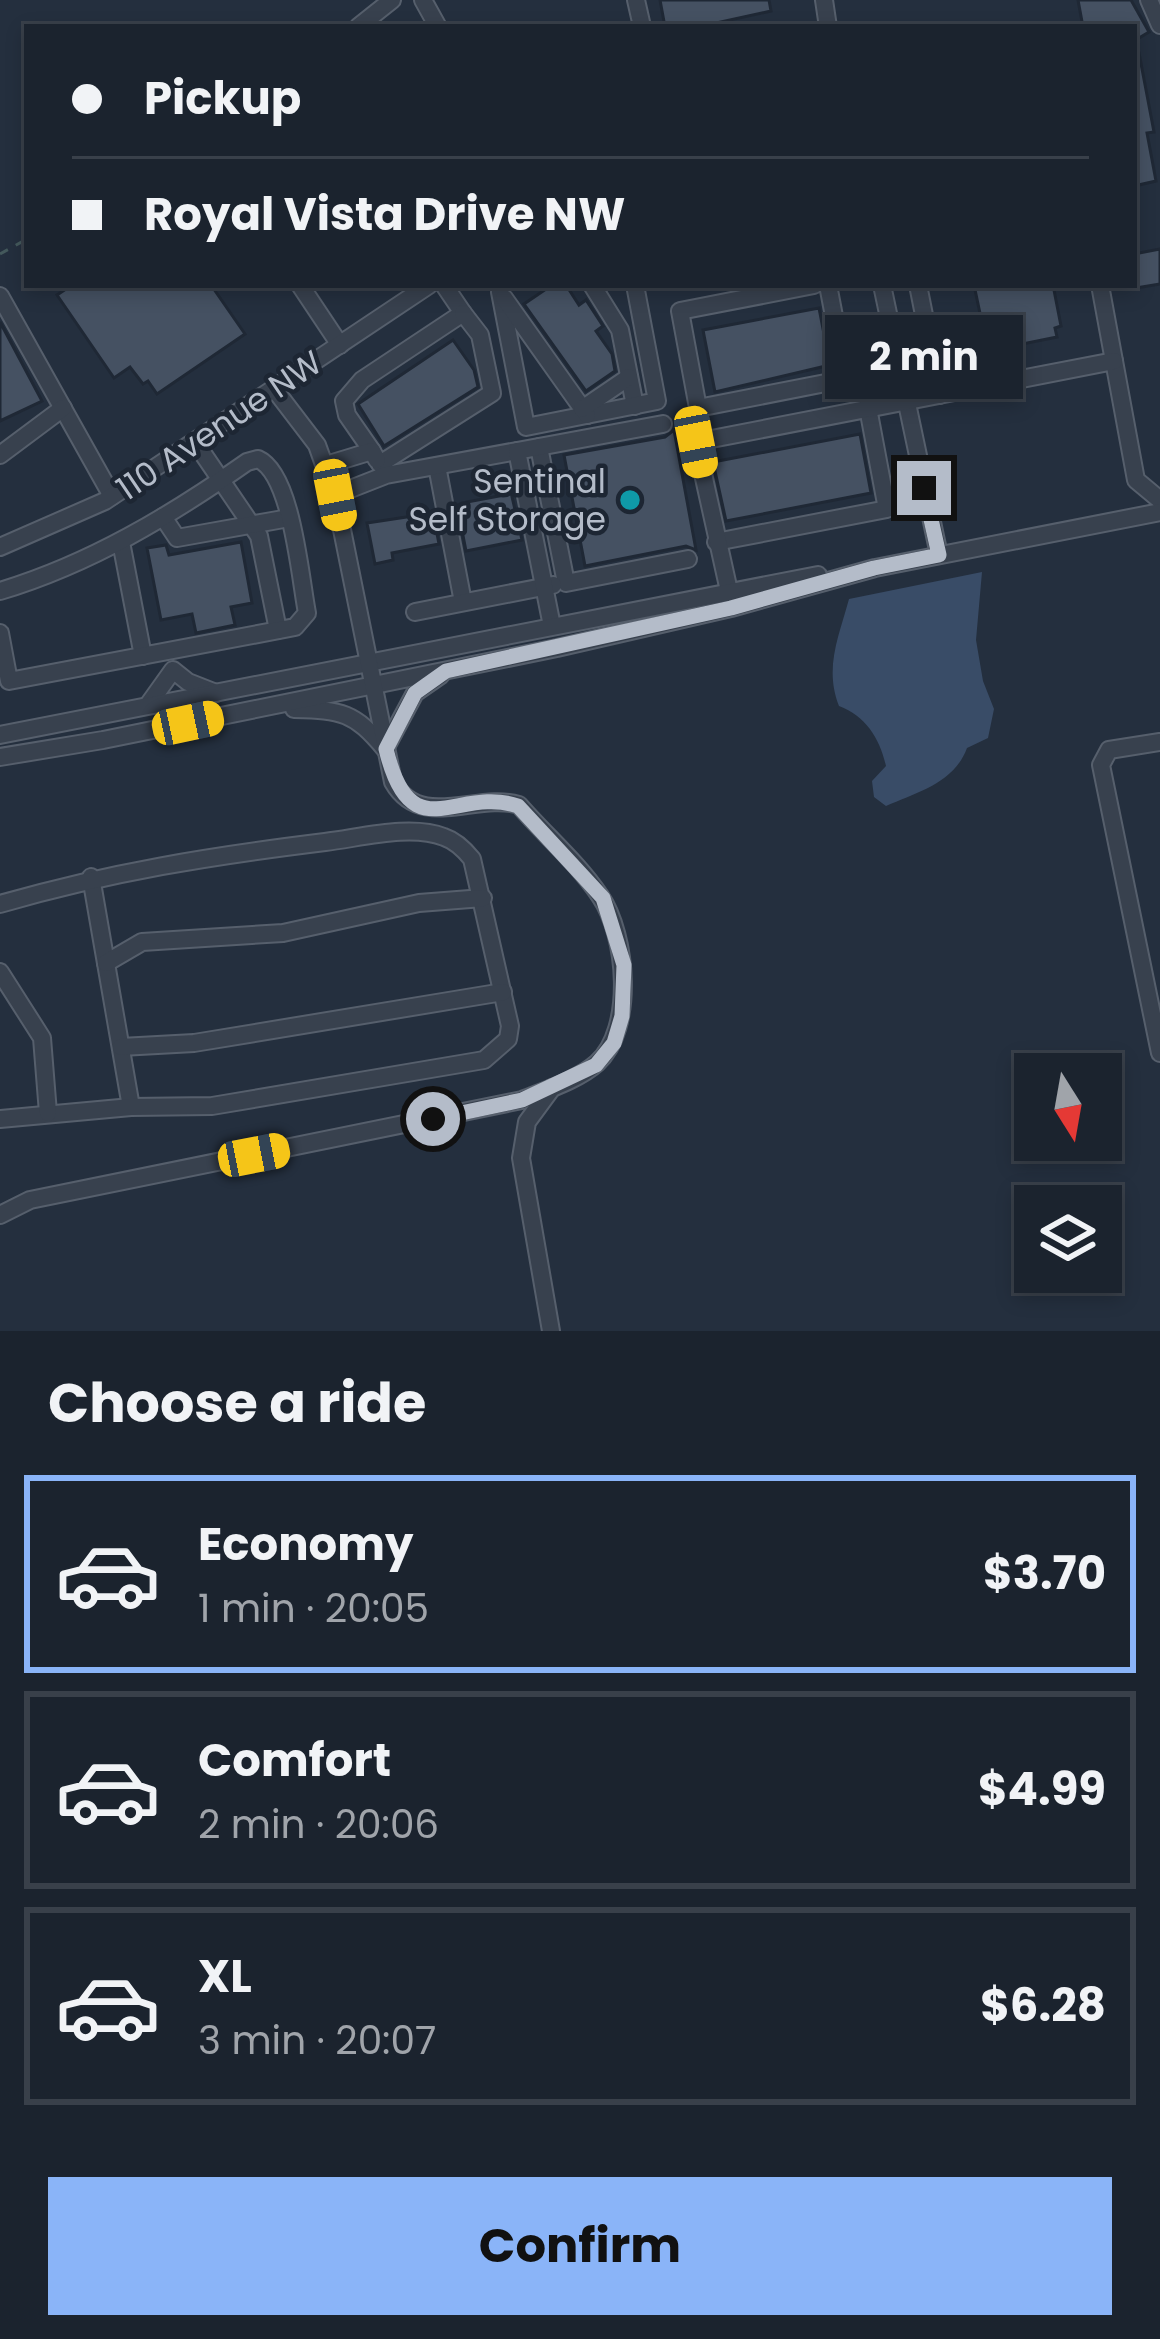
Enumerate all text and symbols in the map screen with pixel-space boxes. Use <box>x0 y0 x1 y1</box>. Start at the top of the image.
text: Pickup <box>144 67 301 130</box>
text: Royal Vista Drive NW <box>144 183 625 246</box>
callout: 2 min <box>825 314 1023 398</box>
text: 2 min <box>869 329 979 384</box>
street label: 110 Avenue NW <box>107 339 331 512</box>
car <box>671 403 721 481</box>
car <box>310 456 360 534</box>
place label: Sentinal Self Storage <box>408 458 606 543</box>
route end <box>897 461 951 515</box>
marker: Sentinal Self Storage <box>617 487 643 513</box>
car <box>149 698 227 748</box>
north arrow <box>1014 1053 1122 1161</box>
map controls <box>1014 1053 1122 1293</box>
route start <box>406 1092 460 1146</box>
car <box>215 1130 293 1180</box>
button: layers <box>1014 1185 1122 1293</box>
text: Choose a ride <box>48 1365 426 1441</box>
text: Economy <box>198 1513 413 1576</box>
icon: car <box>54 1520 162 1628</box>
text: $3.70 <box>983 1542 1106 1605</box>
text: 1 min · 20:05 <box>198 1581 429 1636</box>
text: Comfort <box>198 1729 391 1792</box>
icon: car <box>54 1736 162 1844</box>
text: $4.99 <box>978 1758 1106 1821</box>
text: 2 min · 20:06 <box>198 1797 439 1852</box>
text: XL <box>198 1945 252 2008</box>
icon: car <box>54 1952 162 2060</box>
text: $6.28 <box>980 1974 1106 2037</box>
text: 3 min · 20:07 <box>198 2013 436 2068</box>
button: Confirm <box>48 2177 1112 2315</box>

